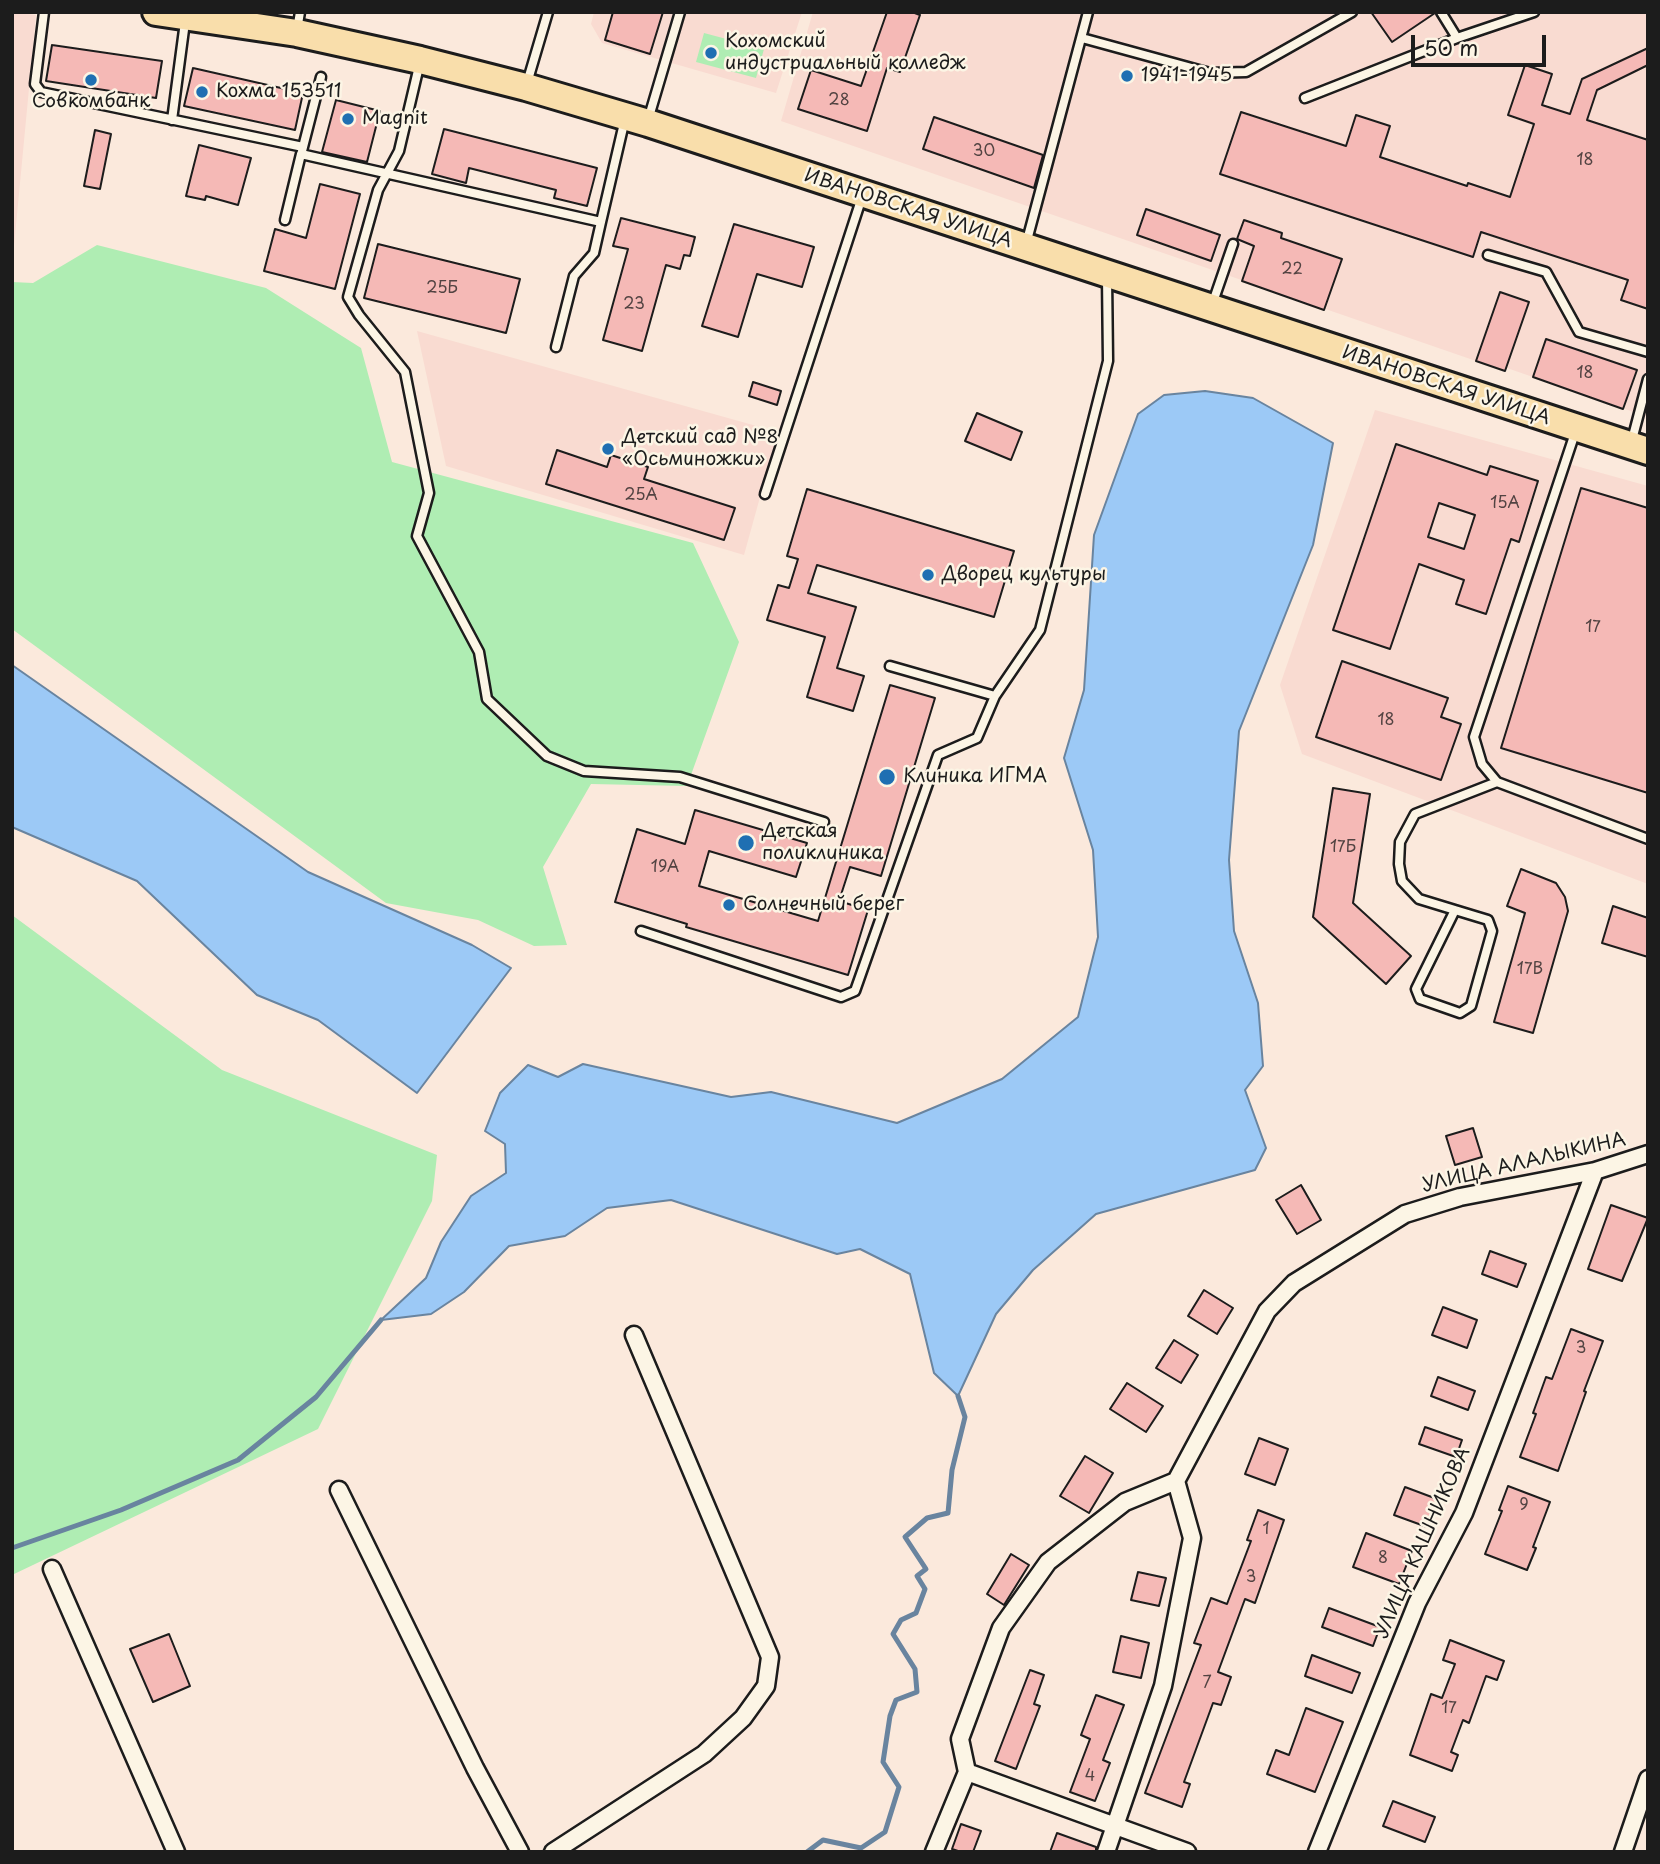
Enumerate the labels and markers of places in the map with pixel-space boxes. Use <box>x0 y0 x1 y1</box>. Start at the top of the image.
place label: Кохомский индустриальный колледж <box>725 31 966 75</box>
marker: Кохомский индустриальный колледж <box>703 45 719 61</box>
place label: 1941-1945 <box>1141 65 1232 87</box>
marker: 1941-1945 <box>1119 68 1135 84</box>
marker: Совкомбанк <box>83 72 99 88</box>
place label: Кохма 153511 <box>216 81 341 103</box>
marker: Кохма 153511 <box>194 84 210 100</box>
place label: Совкомбанк <box>32 91 150 113</box>
place label: Magnit <box>362 108 428 130</box>
marker: Magnit <box>340 111 356 127</box>
place label: Детский сад №8 «Осьминожки» <box>622 427 778 471</box>
marker: Детский сад №8 «Осьминожки» <box>600 441 616 457</box>
place label: Дворец культуры <box>942 564 1106 586</box>
marker: Дворец культуры <box>920 567 936 583</box>
place label: Клиника ИГМА <box>903 766 1047 788</box>
marker: Клиника ИГМА <box>877 767 897 787</box>
place label: Детская поликлиника <box>762 821 883 865</box>
marker: Детская поликлиника <box>736 833 756 853</box>
place label: Солнечный берег <box>743 894 904 916</box>
marker: Солнечный берег <box>721 897 737 913</box>

